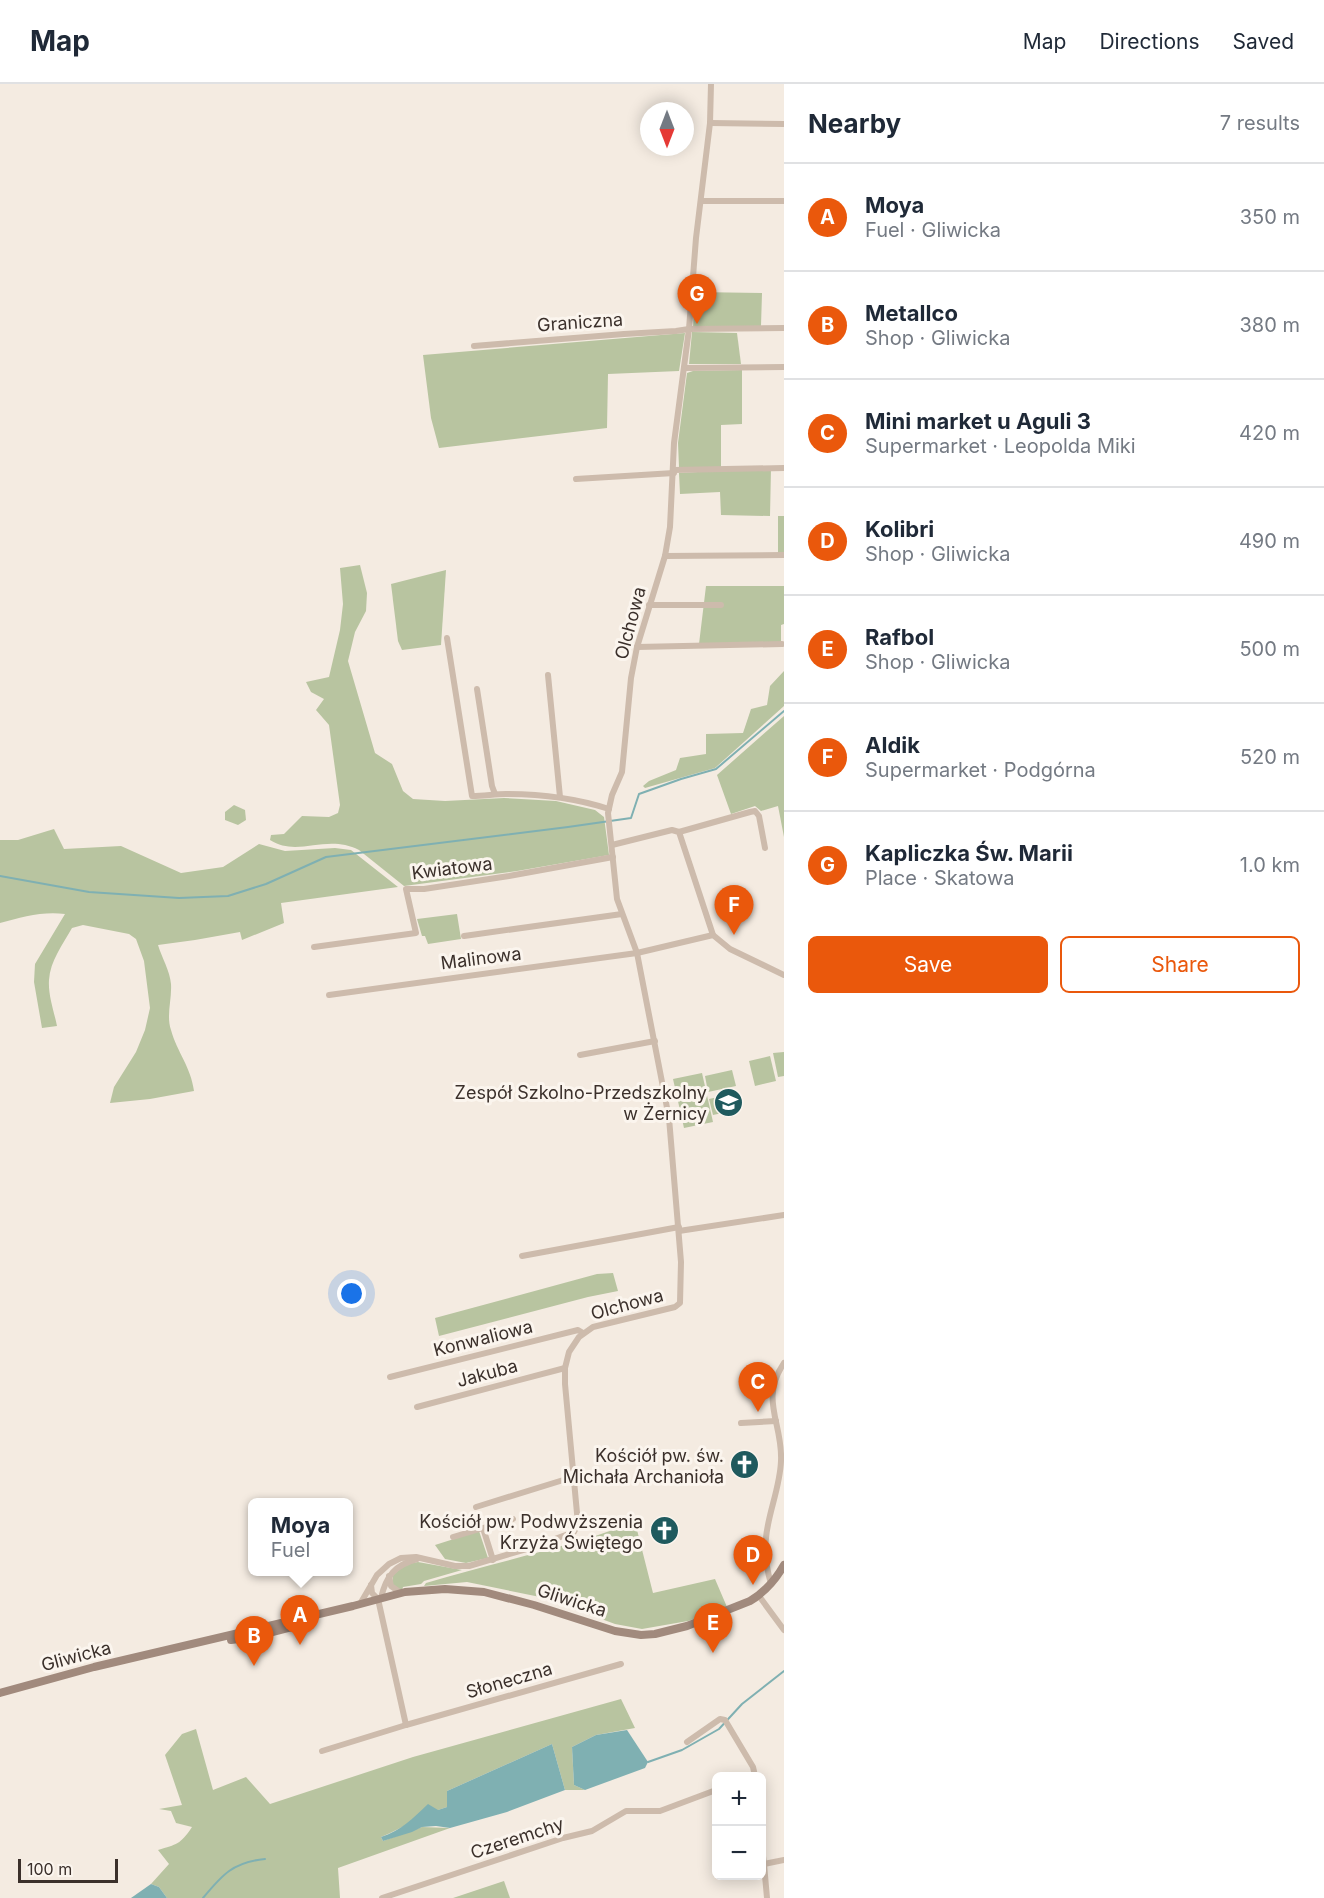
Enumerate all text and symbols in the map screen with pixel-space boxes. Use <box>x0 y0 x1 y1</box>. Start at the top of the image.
text: Map <box>30 24 90 58</box>
text: Map <box>1023 29 1066 54</box>
text: Directions <box>1099 29 1200 54</box>
text: Saved <box>1233 29 1294 54</box>
north arrow <box>640 102 694 156</box>
text: Nearby <box>808 108 901 139</box>
text: 7 results <box>1220 111 1300 135</box>
text: Moya <box>865 192 924 218</box>
text: A <box>820 205 835 229</box>
text: 350 m <box>1240 205 1300 229</box>
text: Fuel · Gliwicka <box>865 218 1001 242</box>
pin: G <box>678 274 716 324</box>
text: Metallco <box>865 300 958 326</box>
street label: Graniczna <box>536 309 624 335</box>
text: B <box>821 313 834 337</box>
text: 380 m <box>1240 313 1300 337</box>
text: Shop · Gliwicka <box>865 326 1010 350</box>
text: Mini market u Aguli 3 <box>865 408 1091 434</box>
text: C <box>820 421 835 445</box>
text: 420 m <box>1239 421 1300 445</box>
text: Supermarket · Leopolda Miki <box>865 434 1136 458</box>
text: Kolibri <box>865 516 934 542</box>
text: D <box>820 529 835 553</box>
text: 490 m <box>1239 529 1300 553</box>
text: Shop · Gliwicka <box>865 542 1010 566</box>
street label: Olchowa <box>610 584 650 662</box>
text: Rafbol <box>865 624 934 650</box>
text: E <box>821 637 834 661</box>
text: 500 m <box>1239 637 1300 661</box>
text: Shop · Gliwicka <box>865 650 1010 674</box>
text: Aldik <box>865 732 920 758</box>
text: F <box>822 745 833 769</box>
text: 520 m <box>1240 745 1300 769</box>
text: Supermarket · Podgórna <box>865 758 1096 782</box>
text: Kapliczka Św. Marii <box>865 840 1073 866</box>
street label: Kwiatowa <box>410 853 494 883</box>
text: G <box>820 853 835 877</box>
text: 1.0 km <box>1240 853 1300 877</box>
text: Place · Skatowa <box>865 866 1015 890</box>
pin: F <box>714 886 754 935</box>
button: Save <box>808 936 1048 993</box>
button: Share <box>1060 936 1300 993</box>
street label: Malinowa <box>440 943 522 973</box>
place label: Zespół Szkolno-Przedszkolny w Żernicy <box>455 1082 707 1124</box>
school or university icon: Zespół Szkolno-Przedszkolny w Żernicy <box>712 1086 744 1118</box>
your location <box>337 1279 366 1308</box>
street label: Olchowa <box>588 1284 666 1324</box>
street label: Konwaliowa <box>431 1316 535 1360</box>
street label: Jakuba <box>454 1355 520 1391</box>
pin: C <box>738 1362 777 1412</box>
place label: Kościół pw. św. Michała Archanioła <box>563 1445 724 1487</box>
church icon: Kościół pw. św. Michała Archanioła <box>729 1449 761 1481</box>
popup <box>248 1498 353 1576</box>
place label: Kościół pw. Podwyższenia Krzyża Świętego <box>419 1511 643 1553</box>
text: Moya <box>271 1512 330 1538</box>
church icon: Kościół pw. Podwyższenia Krzyża Świętego <box>648 1515 680 1547</box>
pin: D <box>734 1536 772 1585</box>
text: Fuel <box>271 1538 310 1562</box>
street label: Gliwicka <box>535 1579 609 1621</box>
pin: A <box>280 1596 320 1645</box>
pin: E <box>694 1604 732 1653</box>
pin: B <box>234 1616 274 1666</box>
street label: Gliwicka <box>39 1637 113 1675</box>
street label: Słoneczna <box>464 1658 554 1702</box>
map controls <box>712 1772 766 1880</box>
button: + <box>712 1772 766 1826</box>
street label: Czeremchy <box>468 1813 566 1863</box>
button: − <box>712 1826 766 1880</box>
scale bar <box>18 1856 118 1884</box>
text: 100 m <box>27 1859 72 1879</box>

